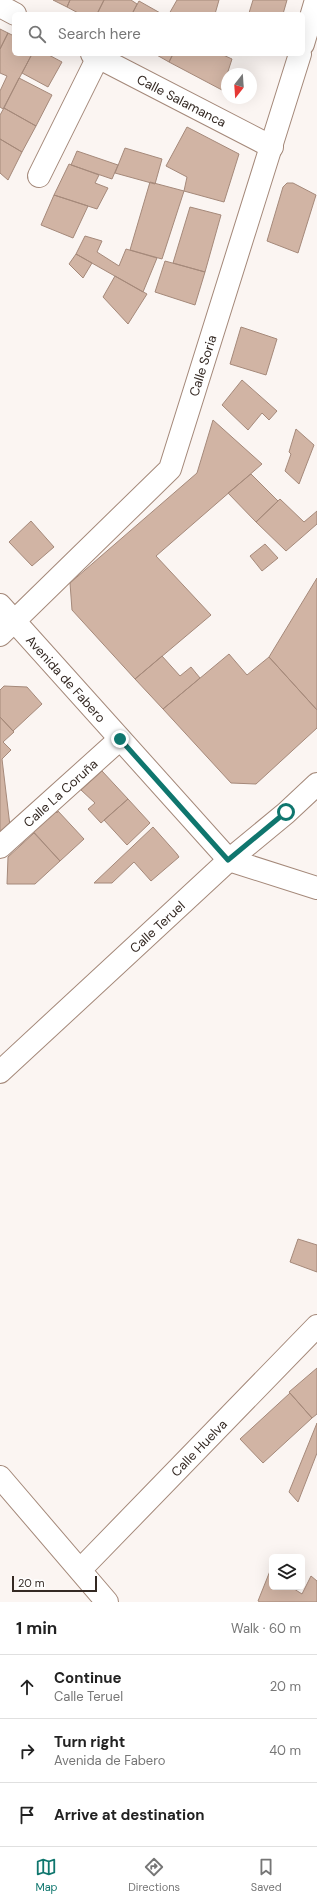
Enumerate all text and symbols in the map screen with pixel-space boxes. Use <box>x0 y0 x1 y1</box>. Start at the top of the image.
search box <box>12 12 305 56</box>
icon: search <box>26 23 48 45</box>
text: Search here <box>58 24 141 44</box>
north arrow <box>221 68 257 104</box>
street label: Calle Salamanca <box>134 70 229 130</box>
street label: Calle Soria <box>185 333 220 398</box>
street label: Avenida de Fabero <box>23 631 110 726</box>
route end <box>111 730 129 748</box>
street label: Calle La Coruña <box>19 755 101 831</box>
route start <box>277 803 295 821</box>
street label: Calle Teruel <box>126 897 188 956</box>
street label: Calle Huelva <box>167 1416 230 1480</box>
map controls <box>269 1554 305 1590</box>
button: layers <box>269 1554 305 1590</box>
scale bar <box>12 1574 97 1593</box>
text: 20 m <box>18 1576 44 1590</box>
text: 1 min <box>16 1617 57 1639</box>
text: Walk · 60 m <box>231 1620 301 1637</box>
text: Continue <box>54 1668 122 1688</box>
icon: ahead <box>16 1676 38 1698</box>
text: 20 m <box>270 1678 301 1695</box>
text: Calle Teruel <box>54 1688 123 1705</box>
text: Turn right <box>54 1732 125 1752</box>
icon: right <box>16 1740 38 1762</box>
text: 40 m <box>269 1742 301 1759</box>
text: Avenida de Fabero <box>54 1752 166 1769</box>
icon: arrive <box>16 1804 38 1826</box>
text: Arrive at destination <box>54 1805 205 1825</box>
tab: Map <box>35 1856 58 1894</box>
tab: Directions <box>128 1856 180 1894</box>
tab: Saved <box>251 1856 282 1894</box>

